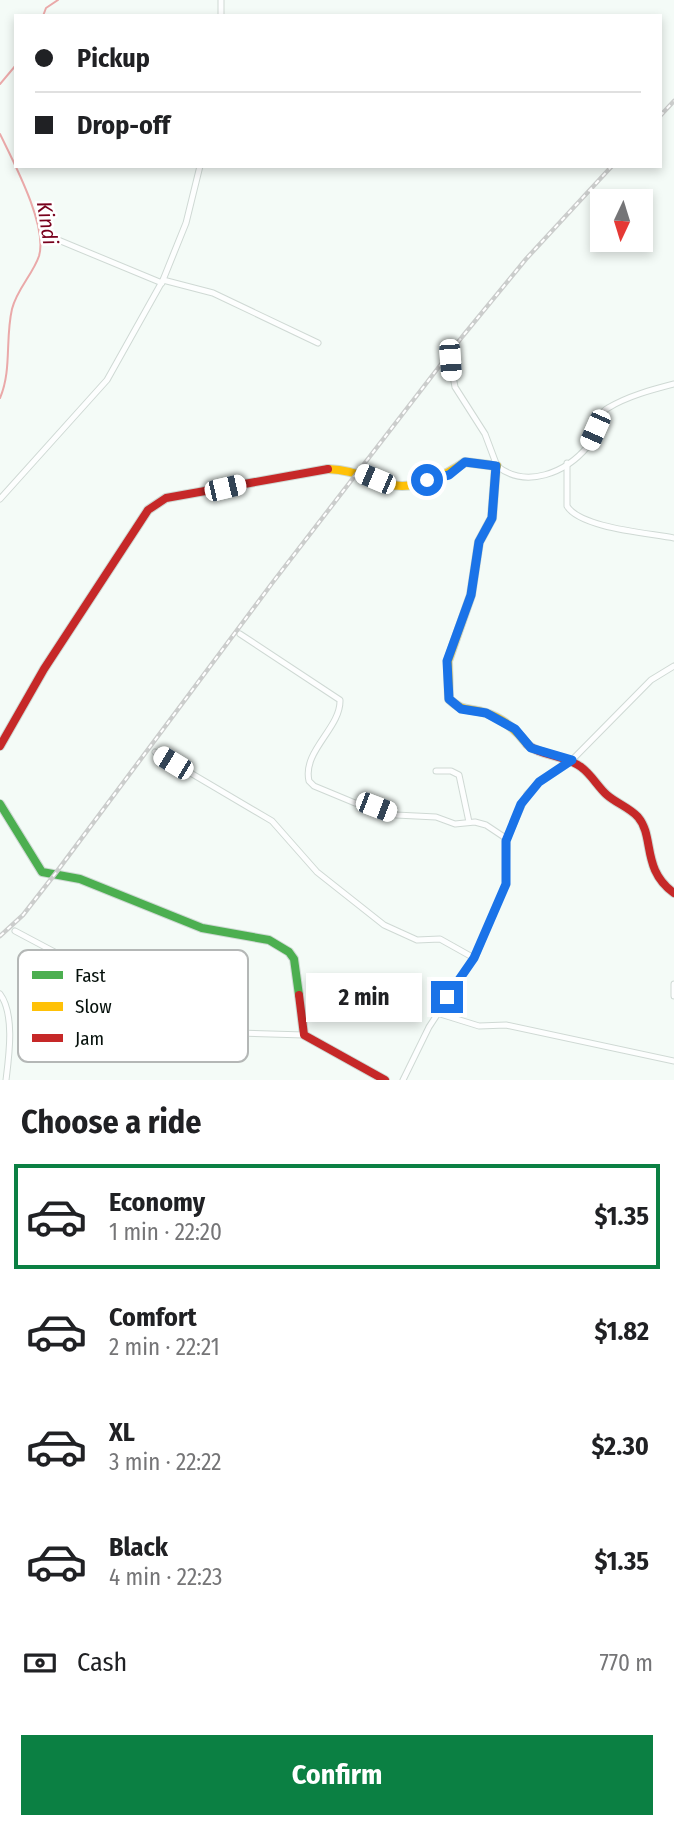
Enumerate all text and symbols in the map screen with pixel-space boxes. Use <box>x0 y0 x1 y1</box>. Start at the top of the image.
text: Pickup <box>77 43 150 74</box>
text: Drop-off <box>77 110 170 141</box>
north arrow <box>590 189 653 252</box>
map controls <box>590 189 653 252</box>
water label: Kindi <box>31 199 63 247</box>
car <box>439 338 462 382</box>
car <box>577 407 614 453</box>
car <box>352 461 399 497</box>
route start <box>411 464 443 496</box>
car <box>203 473 248 503</box>
car <box>150 743 197 783</box>
car <box>353 790 400 824</box>
legend <box>18 950 248 1062</box>
text: Fast <box>75 964 106 987</box>
callout: 2 min <box>307 972 422 1021</box>
route end <box>431 981 463 1013</box>
text: 2 min <box>339 983 390 1011</box>
text: Slow <box>75 995 112 1018</box>
text: Jam <box>75 1027 104 1050</box>
text: Choose a ride <box>21 1103 202 1141</box>
icon: car <box>25 1185 88 1248</box>
text: Economy <box>109 1187 205 1218</box>
text: $1.35 <box>595 1201 649 1232</box>
text: 1 min · 22:20 <box>109 1218 222 1246</box>
icon: car <box>25 1300 88 1363</box>
text: Comfort <box>109 1302 197 1333</box>
text: $1.82 <box>594 1316 649 1347</box>
text: 2 min · 22:21 <box>109 1333 220 1361</box>
icon: car <box>25 1415 88 1478</box>
text: XL <box>109 1417 135 1448</box>
text: $2.30 <box>591 1431 649 1462</box>
text: 3 min · 22:22 <box>109 1448 222 1476</box>
icon: car <box>25 1530 88 1593</box>
text: Black <box>109 1532 168 1563</box>
text: $1.35 <box>595 1546 649 1577</box>
text: 4 min · 22:23 <box>109 1563 222 1591</box>
icon: cash <box>21 1644 59 1682</box>
text: Cash <box>77 1647 127 1678</box>
text: 770 m <box>599 1649 653 1677</box>
button: Confirm <box>21 1735 653 1815</box>

